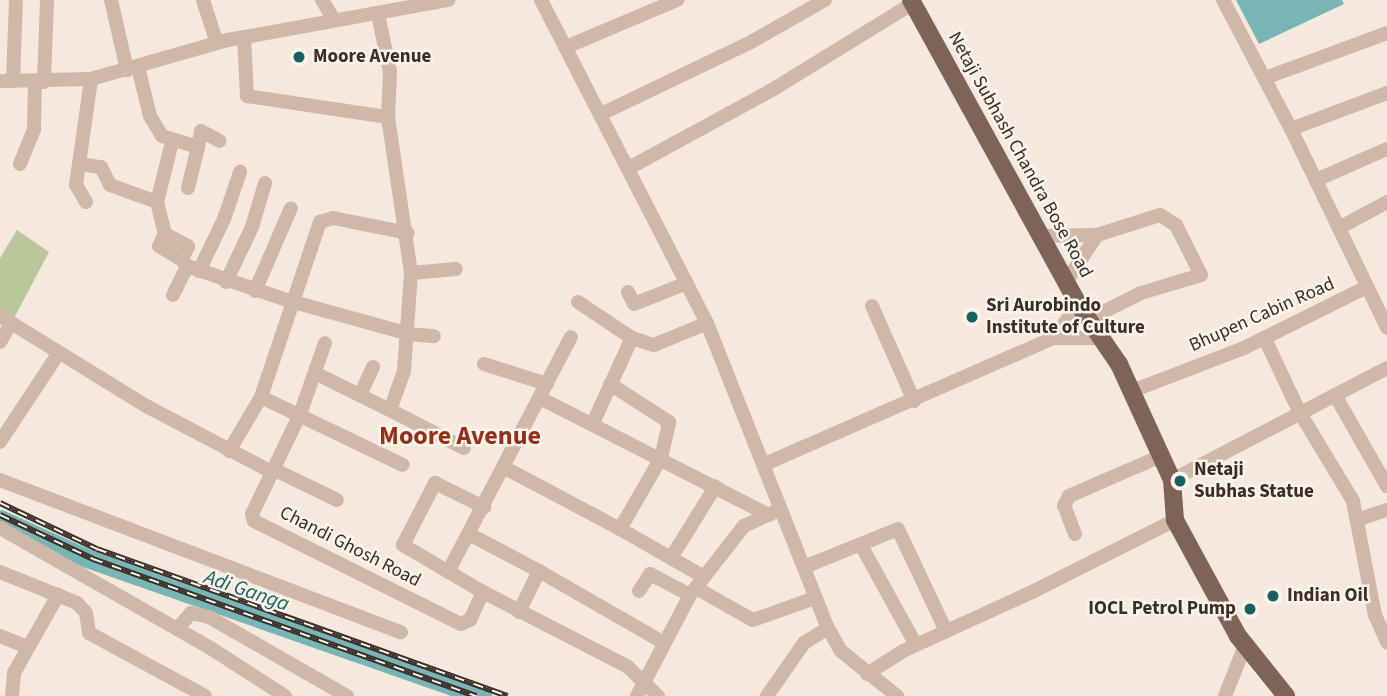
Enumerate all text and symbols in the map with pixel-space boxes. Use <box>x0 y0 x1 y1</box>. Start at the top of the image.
street label: Netaji Subhash Chandra Bose Road <box>943 28 1097 282</box>
place label: Moore Avenue <box>313 46 431 68</box>
marker: Moore Avenue <box>291 49 307 65</box>
street label: Bhupen Cabin Road <box>1186 273 1338 357</box>
place label: Sri Aurobindo Institute of Culture <box>986 295 1145 339</box>
marker: Sri Aurobindo Institute of Culture <box>964 309 980 325</box>
district label: Moore Avenue <box>379 420 541 452</box>
place label: Netaji Subhas Statue <box>1194 459 1314 503</box>
marker: Netaji Subhas Statue <box>1172 473 1188 489</box>
street label: Chandi Ghosh Road <box>276 502 424 592</box>
water label: Adi Ganga <box>201 564 293 616</box>
place label: Indian Oil <box>1287 585 1368 607</box>
marker: Indian Oil <box>1265 588 1281 604</box>
place label: IOCL Petrol Pump <box>1088 598 1236 620</box>
marker: IOCL Petrol Pump <box>1242 601 1258 617</box>

